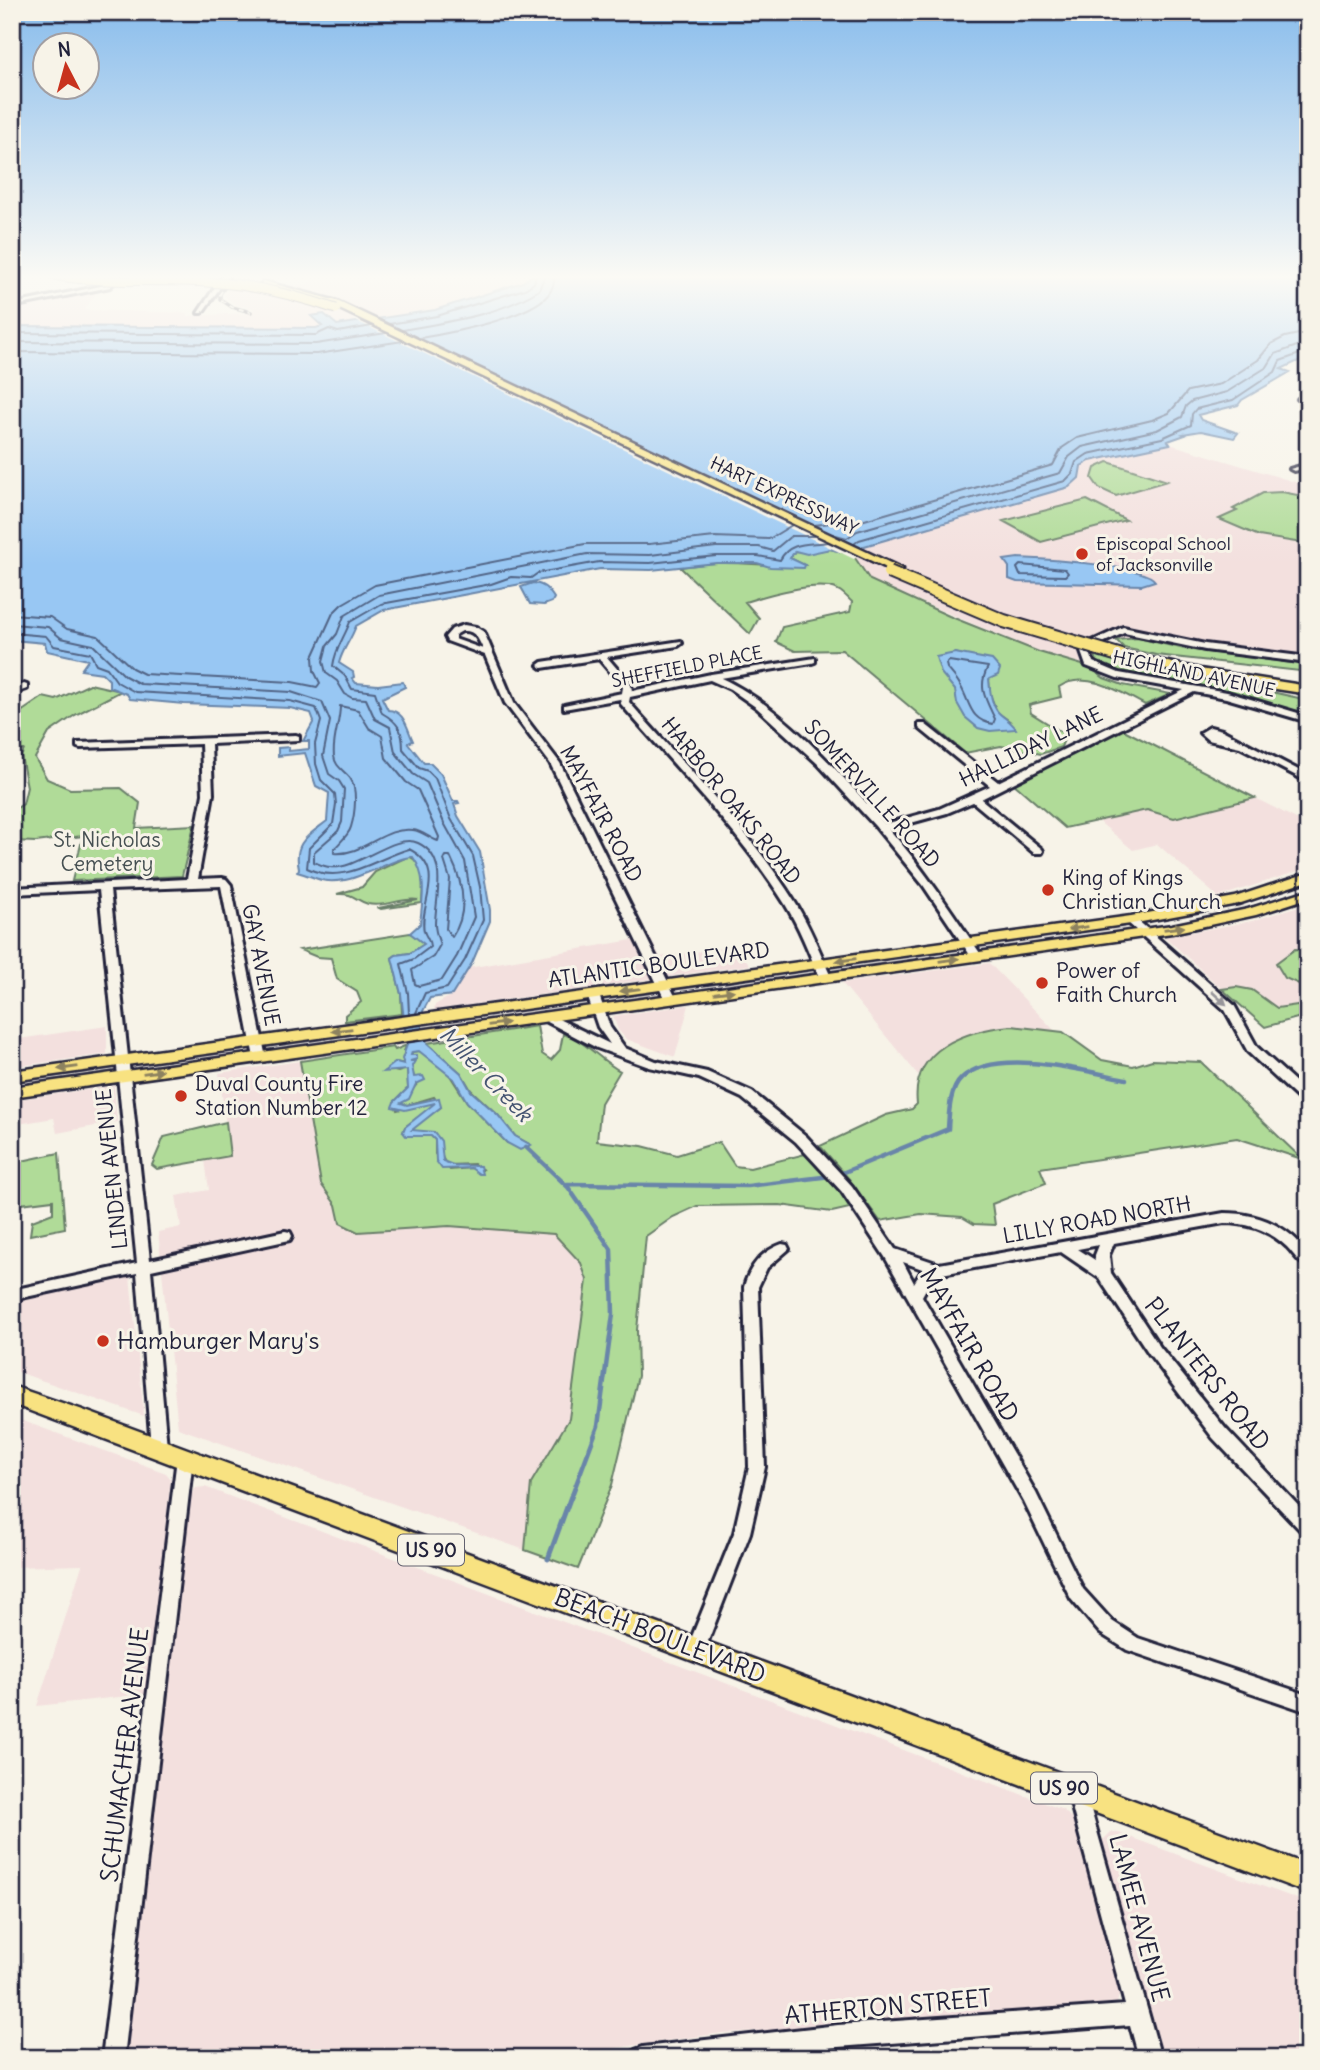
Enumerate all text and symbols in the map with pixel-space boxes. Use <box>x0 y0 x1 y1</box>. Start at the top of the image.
north arrow <box>32 32 102 102</box>
text: N <box>56 36 72 62</box>
street label: HART EXPRESSWAY <box>707 451 862 540</box>
place label: Episcopal School of Jacksonville <box>1096 532 1231 576</box>
marker: Episcopal School of Jacksonville <box>1074 546 1090 562</box>
street label: SHEFFIELD PLACE <box>609 641 764 692</box>
street label: HIGHLAND AVENUE <box>1111 645 1277 702</box>
street label: HALLIDAY LANE <box>955 700 1107 793</box>
street label: HARBOR OAKS ROAD <box>656 712 807 890</box>
street label: SOMERVILLE ROAD <box>798 714 946 874</box>
street label: MAYFAIR ROAD <box>554 741 649 887</box>
park label: St. Nicholas Cemetery <box>53 826 161 877</box>
place label: King of Kings Christian Church <box>1062 864 1221 915</box>
marker: King of Kings Christian Church <box>1040 882 1056 898</box>
street label: GAY AVENUE <box>236 902 287 1028</box>
one-way arrow <box>1067 922 1089 933</box>
one-way arrow <box>1163 922 1185 933</box>
street label: ATLANTIC BOULEVARD <box>546 936 772 993</box>
one-way arrow <box>834 954 856 965</box>
one-way arrow <box>938 954 960 965</box>
place label: Power of Faith Church <box>1056 957 1177 1008</box>
marker: Power of Faith Church <box>1034 975 1050 991</box>
one-way arrow <box>619 985 641 996</box>
one-way arrow <box>713 986 735 997</box>
one-way arrow <box>1210 990 1228 1006</box>
one-way arrow <box>487 1018 509 1029</box>
water label: Miller Creek <box>434 1020 540 1128</box>
one-way arrow <box>331 1025 353 1036</box>
one-way arrow <box>57 1063 79 1074</box>
one-way arrow <box>142 1067 164 1078</box>
place label: Duval County Fire Station Number 12 <box>195 1070 368 1121</box>
street label: LINDEN AVENUE <box>90 1087 133 1251</box>
marker: Duval County Fire Station Number 12 <box>173 1088 189 1104</box>
street label: LILLY ROAD NORTH <box>1001 1190 1193 1249</box>
street label: MAYFAIR ROAD <box>914 1262 1026 1427</box>
street label: PLANTERS ROAD <box>1139 1291 1277 1456</box>
place label: Hamburger Mary's <box>117 1325 320 1355</box>
marker: Hamburger Mary's <box>95 1333 111 1349</box>
road number: US 90 <box>398 1534 464 1566</box>
street label: BEACH BOULEVARD <box>551 1581 770 1689</box>
street label: SCHUMACHER AVENUE <box>94 1626 155 1884</box>
road number: US 90 <box>1031 1772 1097 1803</box>
street label: LAMEE AVENUE <box>1103 1830 1177 2005</box>
street label: ATHERTON STREET <box>783 1982 993 2030</box>

